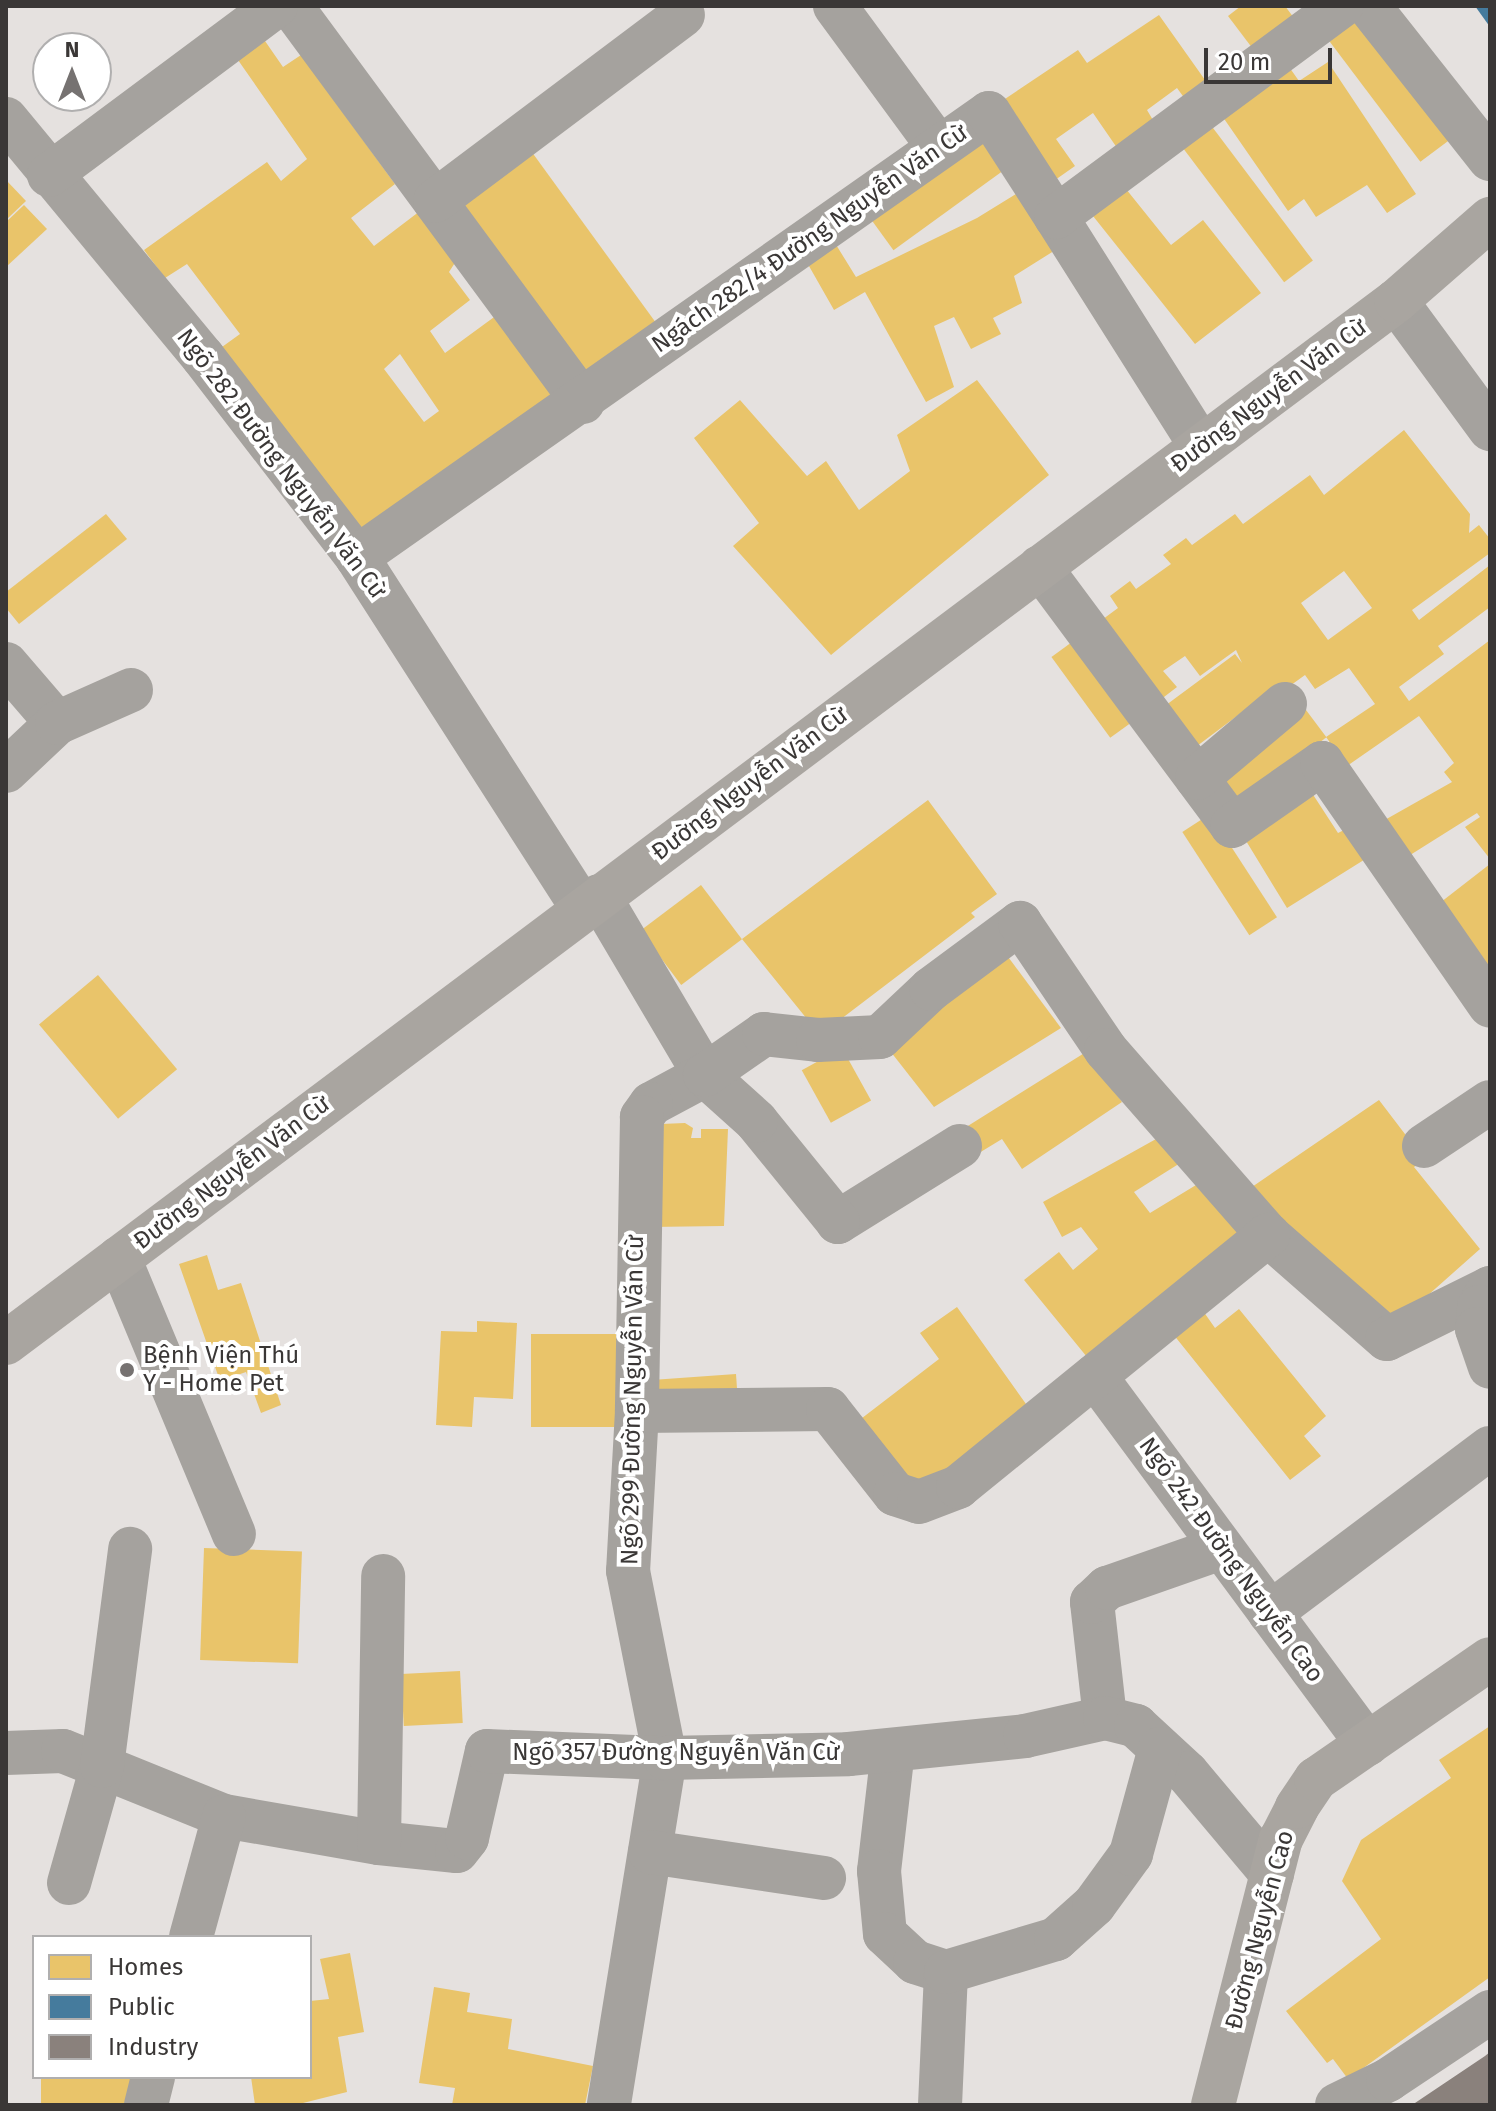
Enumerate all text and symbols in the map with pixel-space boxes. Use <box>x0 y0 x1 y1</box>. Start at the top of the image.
north arrow <box>32 32 112 112</box>
scale bar <box>1208 32 1336 82</box>
text: N <box>65 36 79 63</box>
text: 20 m <box>1218 48 1270 76</box>
street label: Ngách 282/4 Đường Nguyễn Văn Cừ <box>647 119 973 359</box>
street label: Đường Nguyễn Văn Cừ <box>1165 313 1373 479</box>
street label: Ngõ 282 Đường Nguyễn Văn Cừ <box>170 324 392 604</box>
street label: Đường Nguyễn Văn Cừ <box>646 701 854 867</box>
street label: Đường Nguyễn Văn Cừ <box>128 1090 336 1256</box>
street label: Ngõ 299 Đường Nguyễn Văn Cừ <box>616 1235 650 1565</box>
place label: Bệnh Viện Thú Y - Home Pet <box>143 1342 299 1398</box>
marker: Bệnh Viện Thú Y - Home Pet <box>118 1361 136 1379</box>
street label: Ngõ 242 Đường Nguyễn Cao <box>1132 1432 1330 1688</box>
street label: Ngõ 357 Đường Nguyễn Văn Cừ <box>512 1739 840 1767</box>
street label: Đường Nguyễn Cao <box>1220 1827 1300 2033</box>
legend <box>32 1935 312 2079</box>
text: Homes <box>108 1953 183 1981</box>
text: Public <box>108 1993 175 2021</box>
text: Industry <box>108 2033 198 2061</box>

